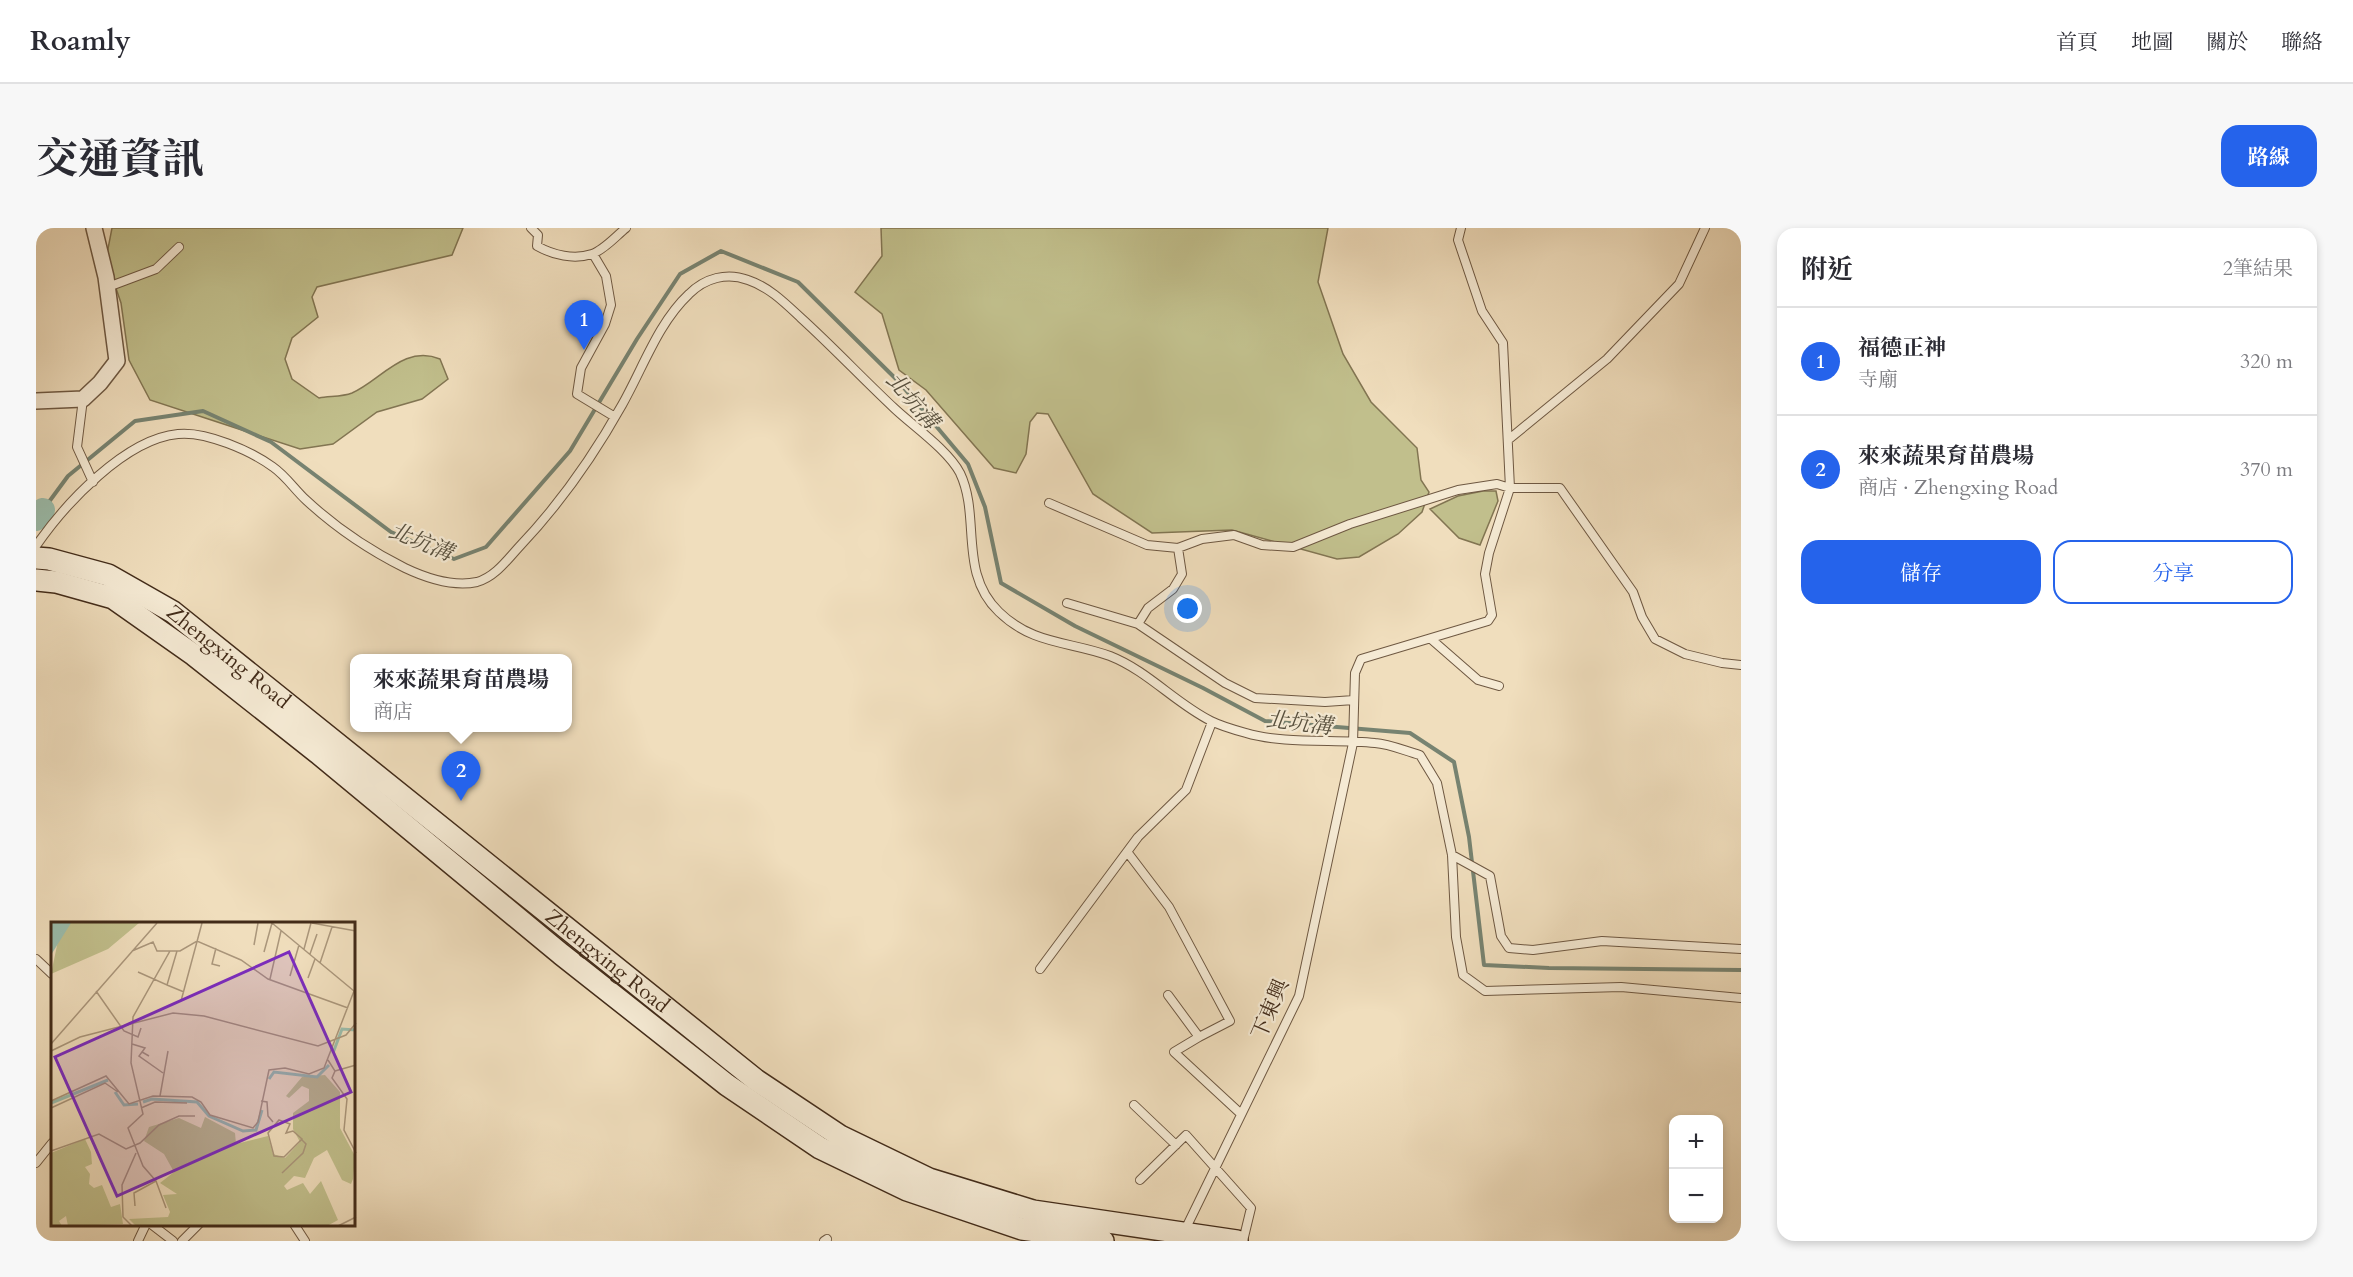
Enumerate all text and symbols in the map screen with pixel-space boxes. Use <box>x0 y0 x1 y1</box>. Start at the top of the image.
text: Roamly <box>30 22 131 60</box>
text: 首頁 <box>2056 28 2098 57</box>
text: 地圖 <box>2131 28 2173 57</box>
text: 關於 <box>2206 28 2248 57</box>
text: 聯絡 <box>2281 28 2323 57</box>
button: 路線 <box>2221 125 2317 187</box>
text: 交通資訊 <box>36 131 204 188</box>
text: 附近 <box>1801 252 1853 287</box>
text: 2筆結果 <box>2223 255 2293 282</box>
pin: 1 <box>564 300 604 350</box>
text: 福德正神 <box>1858 333 1946 363</box>
text: 1 <box>1815 348 1826 375</box>
text: 320 m <box>2240 348 2293 375</box>
water label: 北坑溝 <box>879 366 947 438</box>
text: 寺廟 <box>1858 366 1898 393</box>
text: 來來蔬果育苗農場 <box>1858 441 2034 471</box>
text: 2 <box>1815 456 1826 483</box>
text: 370 m <box>2240 456 2293 483</box>
text: 商店 · Zhengxing Road <box>1858 474 2058 501</box>
water label: 北坑溝 <box>384 516 460 569</box>
button: 儲存 <box>1801 540 2041 604</box>
button: 分享 <box>2053 540 2293 604</box>
your location <box>1173 594 1202 623</box>
street label: Zhengxing Road <box>160 598 296 716</box>
popup <box>350 654 572 732</box>
text: 來來蔬果育苗農場 <box>373 665 549 695</box>
text: 商店 <box>373 698 413 725</box>
water label: 北坑溝 <box>1264 704 1336 742</box>
pin: 2 <box>442 752 480 801</box>
street label: Zhengxing Road <box>539 902 675 1020</box>
inset map <box>51 922 356 1226</box>
street label: 下東興 <box>1245 975 1296 1044</box>
map controls <box>1669 1115 1723 1223</box>
button: + <box>1669 1115 1723 1169</box>
button: − <box>1669 1169 1723 1223</box>

